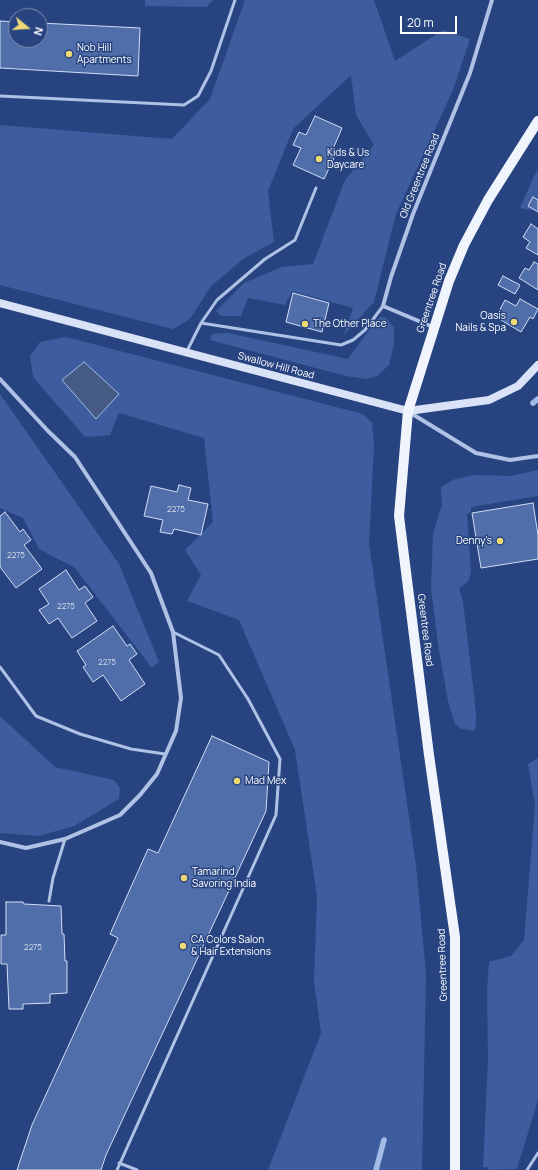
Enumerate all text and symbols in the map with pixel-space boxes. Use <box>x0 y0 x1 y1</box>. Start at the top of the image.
north arrow <box>8 8 48 48</box>
scale bar <box>402 8 459 34</box>
text: 20 m <box>407 14 434 31</box>
text: N <box>31 25 47 38</box>
place label: Nob Hill Apartments <box>77 42 132 66</box>
marker: Nob Hill Apartments <box>64 49 74 59</box>
street label: Old Greentree Road <box>397 132 443 220</box>
place label: Kids & Us Daycare <box>327 147 369 170</box>
marker: Kids & Us Daycare <box>314 154 324 164</box>
street label: Greentree Road <box>414 262 450 334</box>
place label: Oasis Nails & Spa <box>456 310 506 334</box>
marker: Oasis Nails & Spa <box>509 317 519 327</box>
place label: The Other Place <box>313 318 387 330</box>
marker: The Other Place <box>300 319 310 329</box>
street label: Swallow Hill Road <box>236 350 316 382</box>
house number: 2275 <box>167 505 185 515</box>
place label: Denny's <box>456 535 492 547</box>
marker: Denny's <box>495 536 505 546</box>
house number: 2275 <box>7 551 25 561</box>
street label: Greentree Road <box>415 593 435 667</box>
house number: 2275 <box>57 602 75 612</box>
house number: 2275 <box>98 658 116 668</box>
place label: Mad Mex <box>245 775 286 787</box>
marker: Mad Mex <box>232 776 242 786</box>
place label: Tamarind Savoring India <box>192 866 256 890</box>
marker: Tamarind Savoring India <box>179 873 189 883</box>
street label: Greentree Road <box>436 928 450 1002</box>
place label: CA Colors Salon & Hair Extensions <box>191 934 271 958</box>
marker: CA Colors Salon & Hair Extensions <box>178 941 188 951</box>
house number: 2275 <box>24 943 42 953</box>

